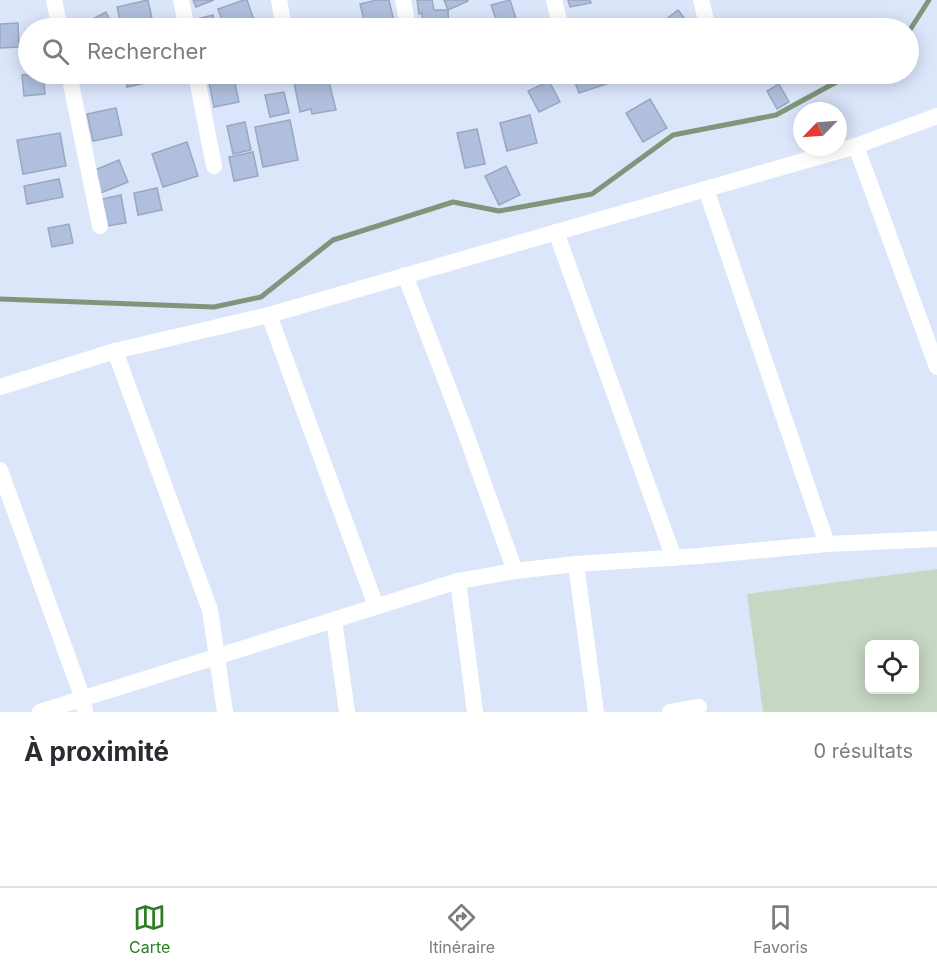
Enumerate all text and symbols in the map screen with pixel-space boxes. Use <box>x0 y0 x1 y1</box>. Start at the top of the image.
search box <box>18 18 919 84</box>
icon: search <box>39 35 72 68</box>
text: Rechercher <box>87 38 207 64</box>
north arrow <box>793 102 847 156</box>
map controls <box>865 640 919 694</box>
button: locate <box>865 640 919 694</box>
text: À proximité <box>24 736 169 767</box>
text: 0 résultats <box>814 739 913 763</box>
tab: Carte <box>129 901 170 957</box>
tab: Itinéraire <box>429 901 495 957</box>
tab: Favoris <box>753 901 808 957</box>

